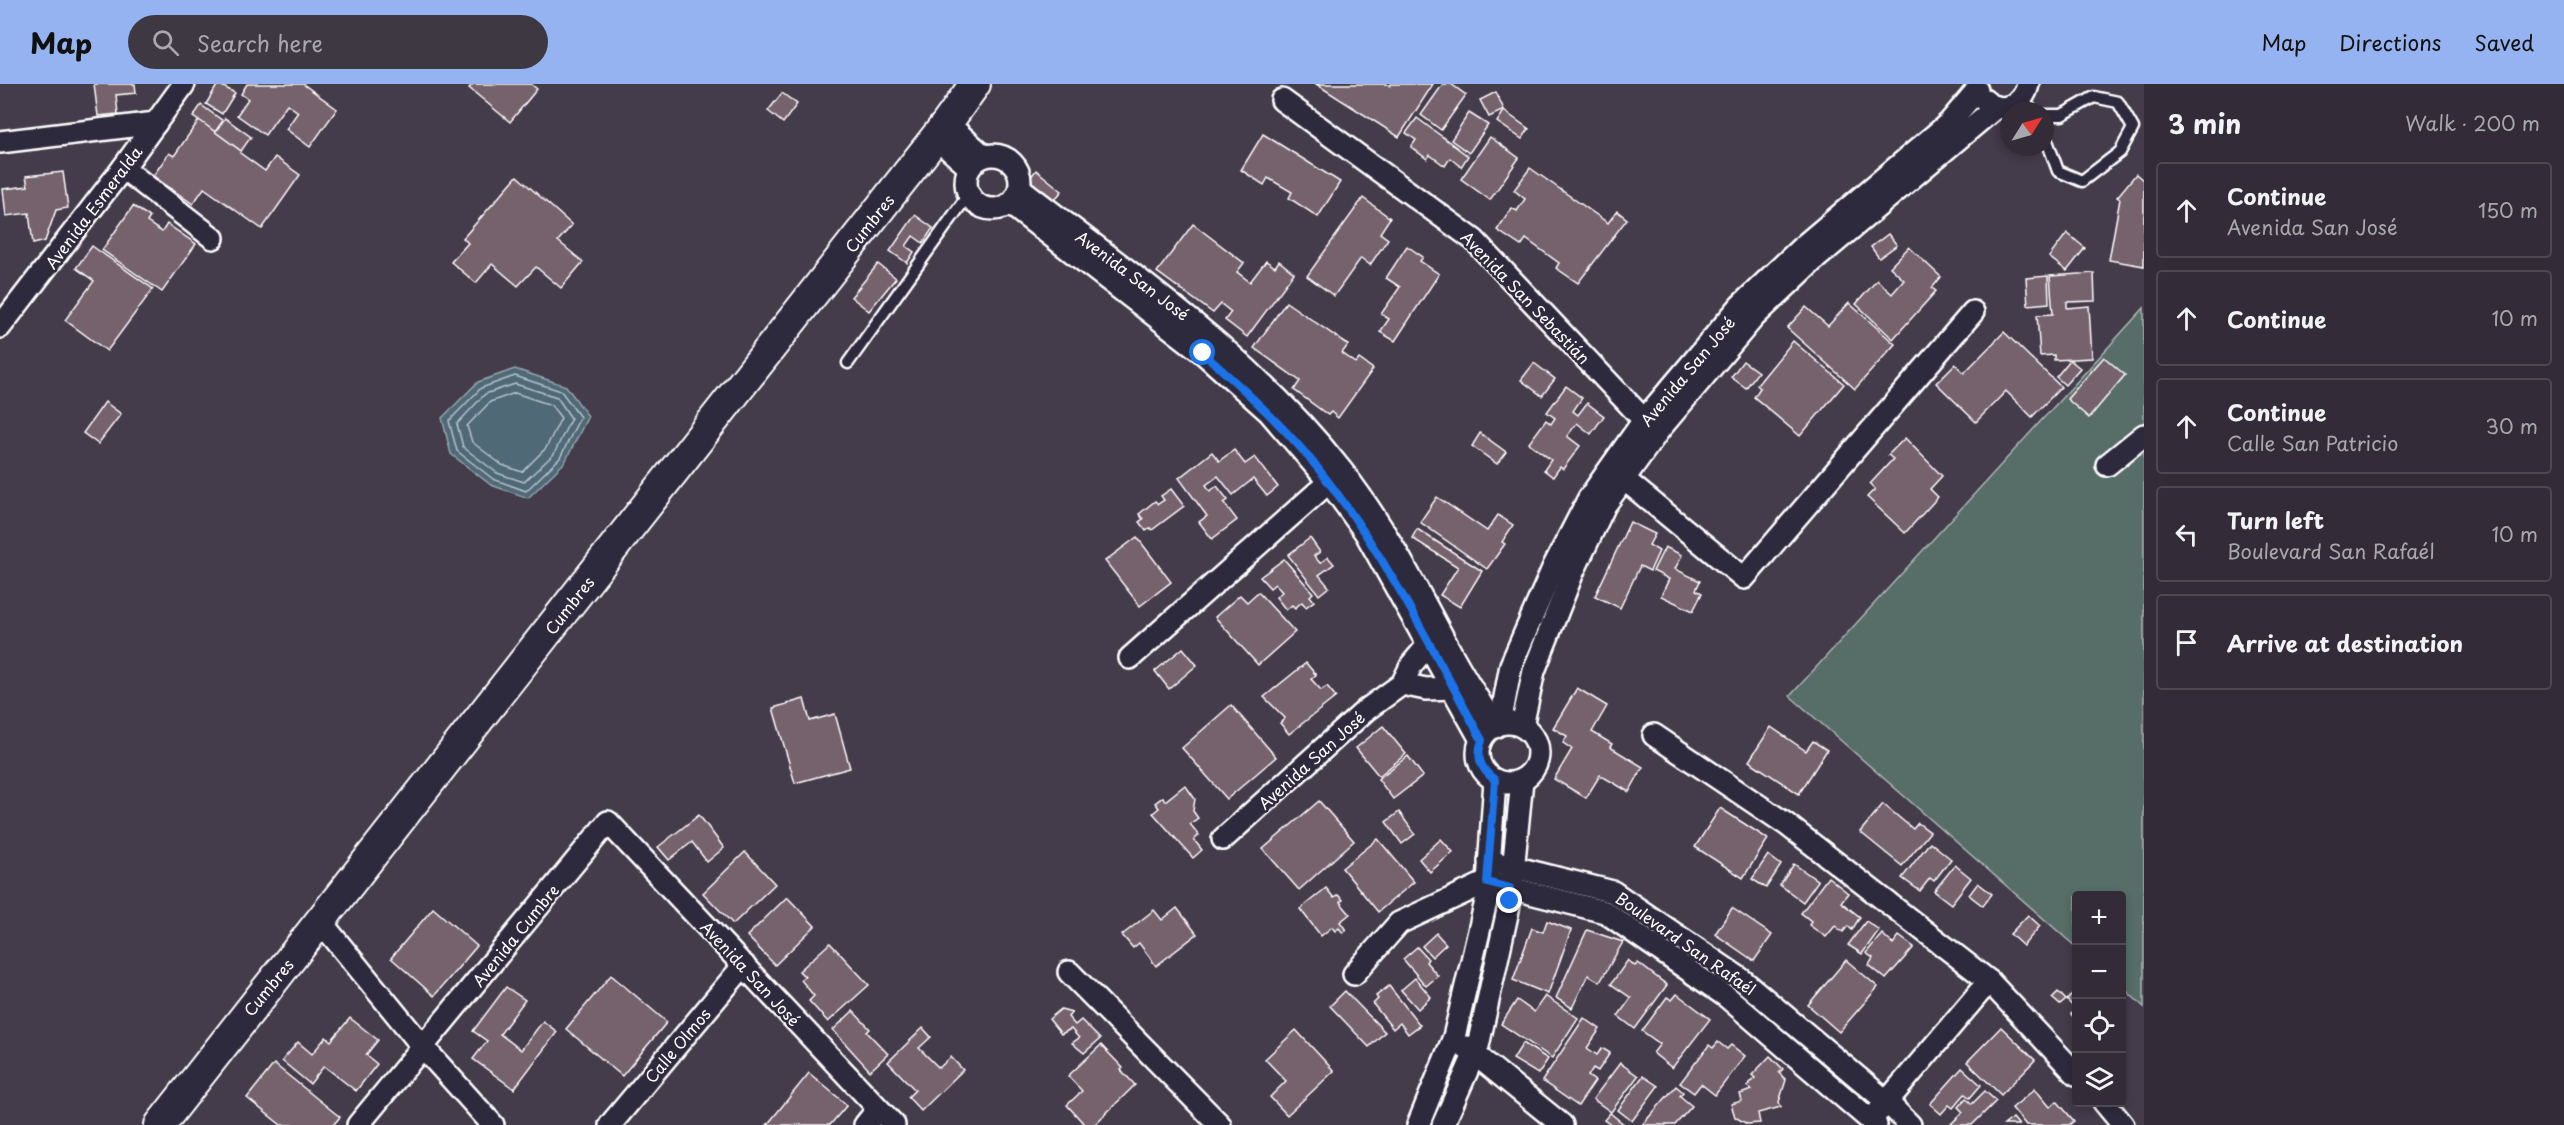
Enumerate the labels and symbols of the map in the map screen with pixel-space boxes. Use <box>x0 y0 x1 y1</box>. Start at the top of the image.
north arrow <box>2000 102 2054 156</box>
street label: Avenida Esmeralda <box>39 140 148 274</box>
street label: Cumbres <box>839 189 899 257</box>
street label: Avenida San José <box>1071 224 1195 326</box>
street label: Avenida San Sebastián <box>1456 225 1596 369</box>
street label: Avenida San José <box>1634 311 1740 431</box>
route start <box>1189 339 1215 365</box>
street label: Cumbres <box>539 571 599 639</box>
street label: Avenida San José <box>1252 705 1370 815</box>
street label: Avenida Cumbre <box>466 878 564 991</box>
street label: Boulevard San Rafaél <box>1611 886 1761 1000</box>
route end <box>1496 887 1522 913</box>
street label: Avenida San José <box>696 915 806 1031</box>
street label: Cumbres <box>237 953 299 1021</box>
street label: Calle Olmos <box>638 1002 716 1088</box>

